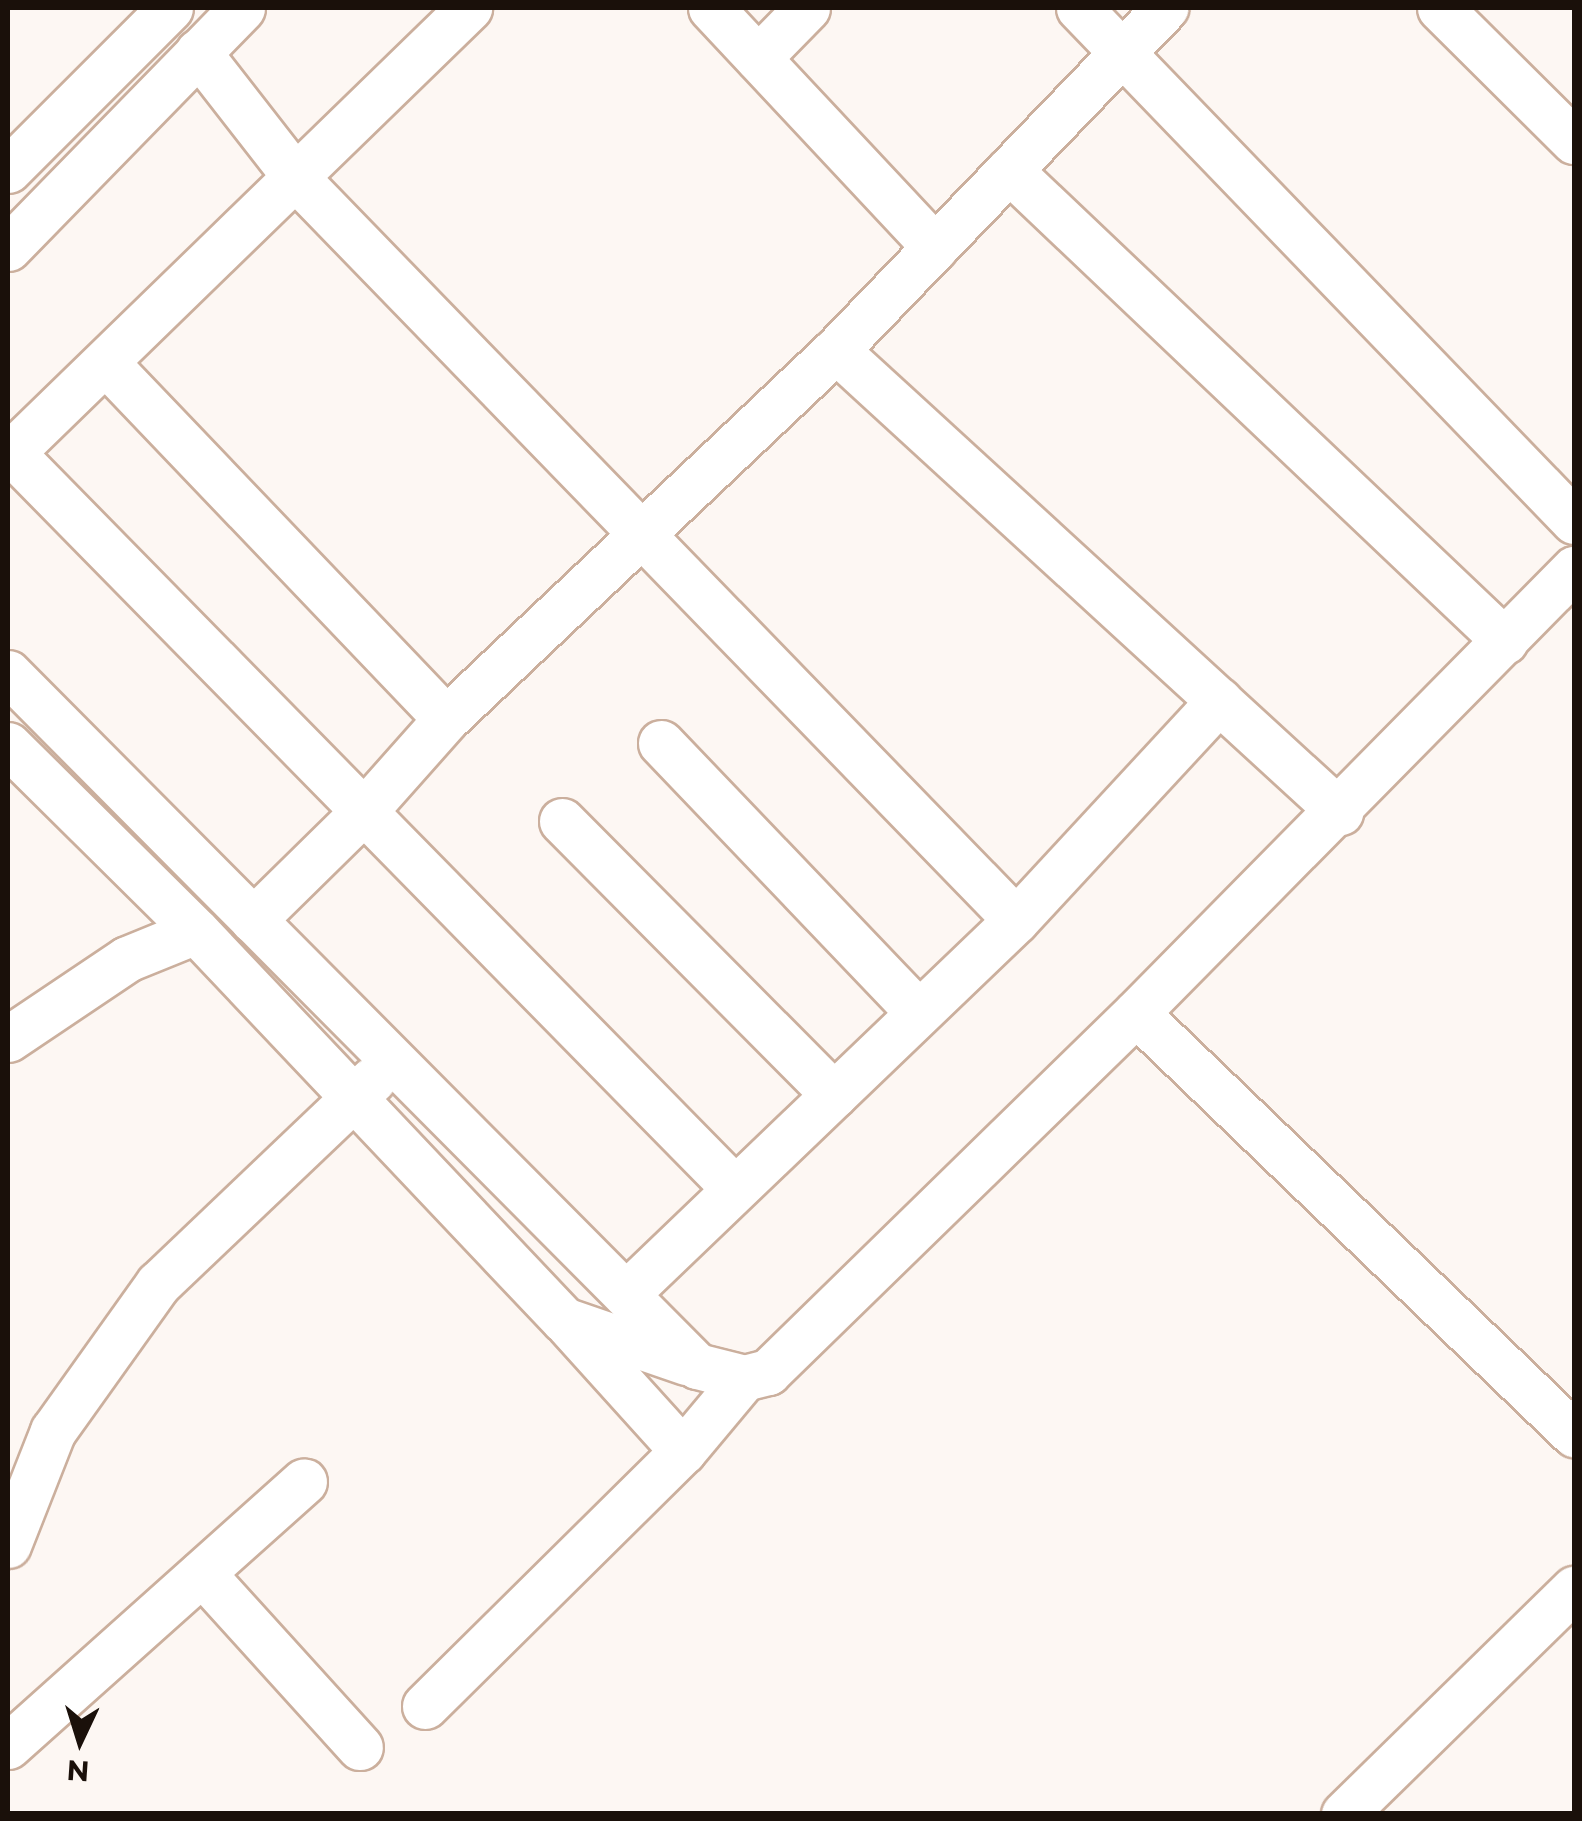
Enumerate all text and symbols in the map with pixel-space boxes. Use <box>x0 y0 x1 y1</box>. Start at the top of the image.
north arrow <box>30 1691 130 1791</box>
text: N <box>65 1753 90 1789</box>

